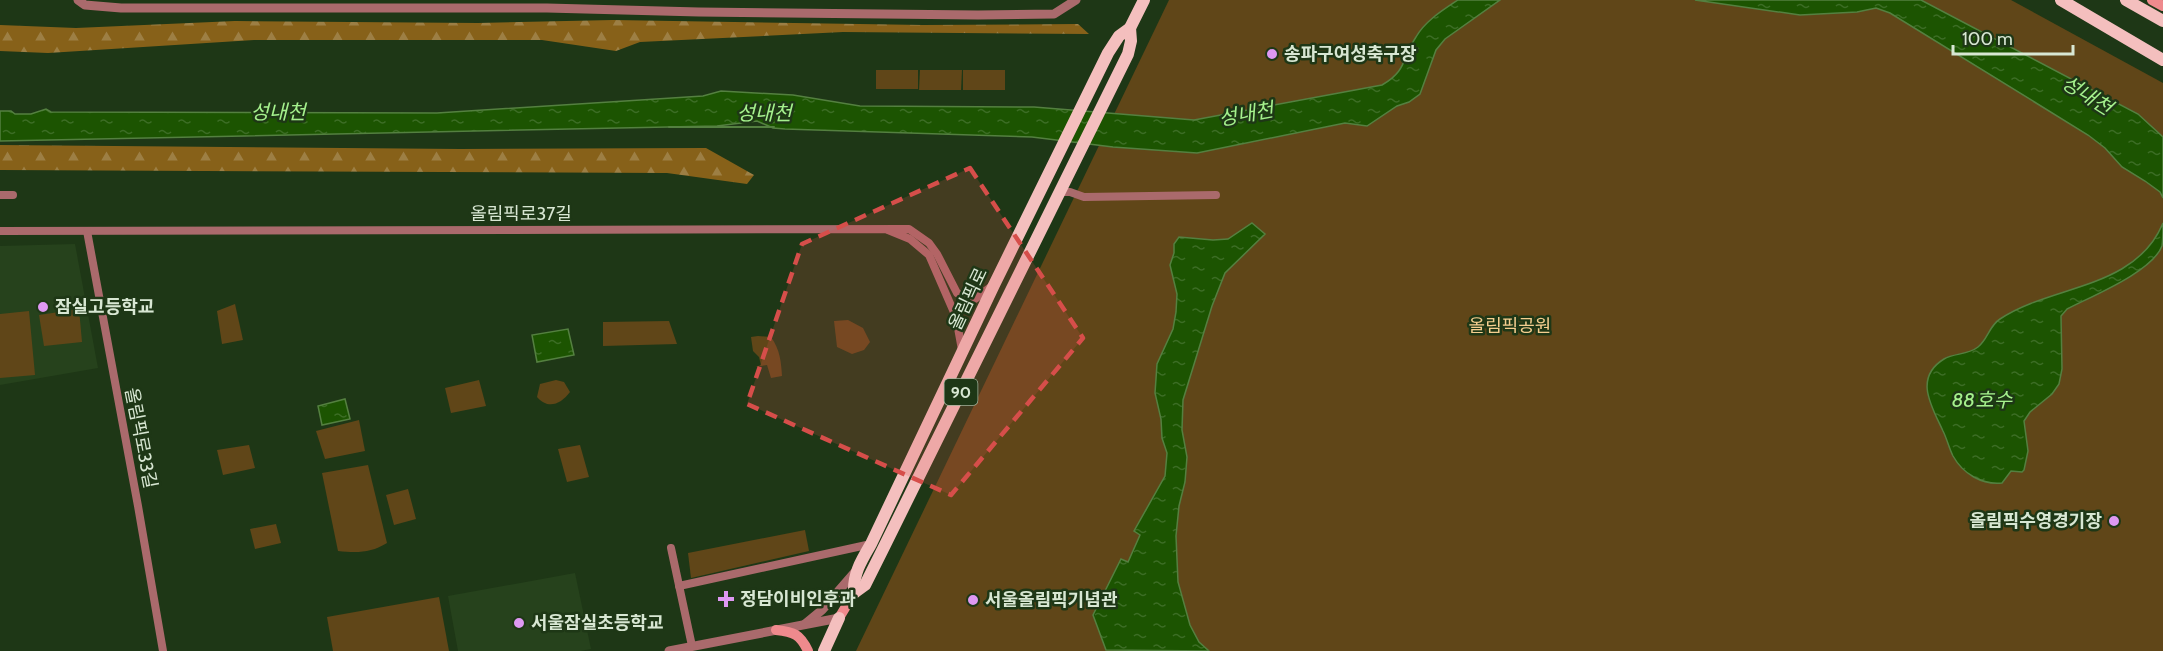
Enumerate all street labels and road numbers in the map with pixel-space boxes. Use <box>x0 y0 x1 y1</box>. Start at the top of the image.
street label: 올림픽로37길 <box>470 203 572 225</box>
street label: 올림픽로 <box>944 264 992 334</box>
road number: 90 <box>944 379 978 405</box>
street label: 올림픽로33길 <box>120 386 162 490</box>

